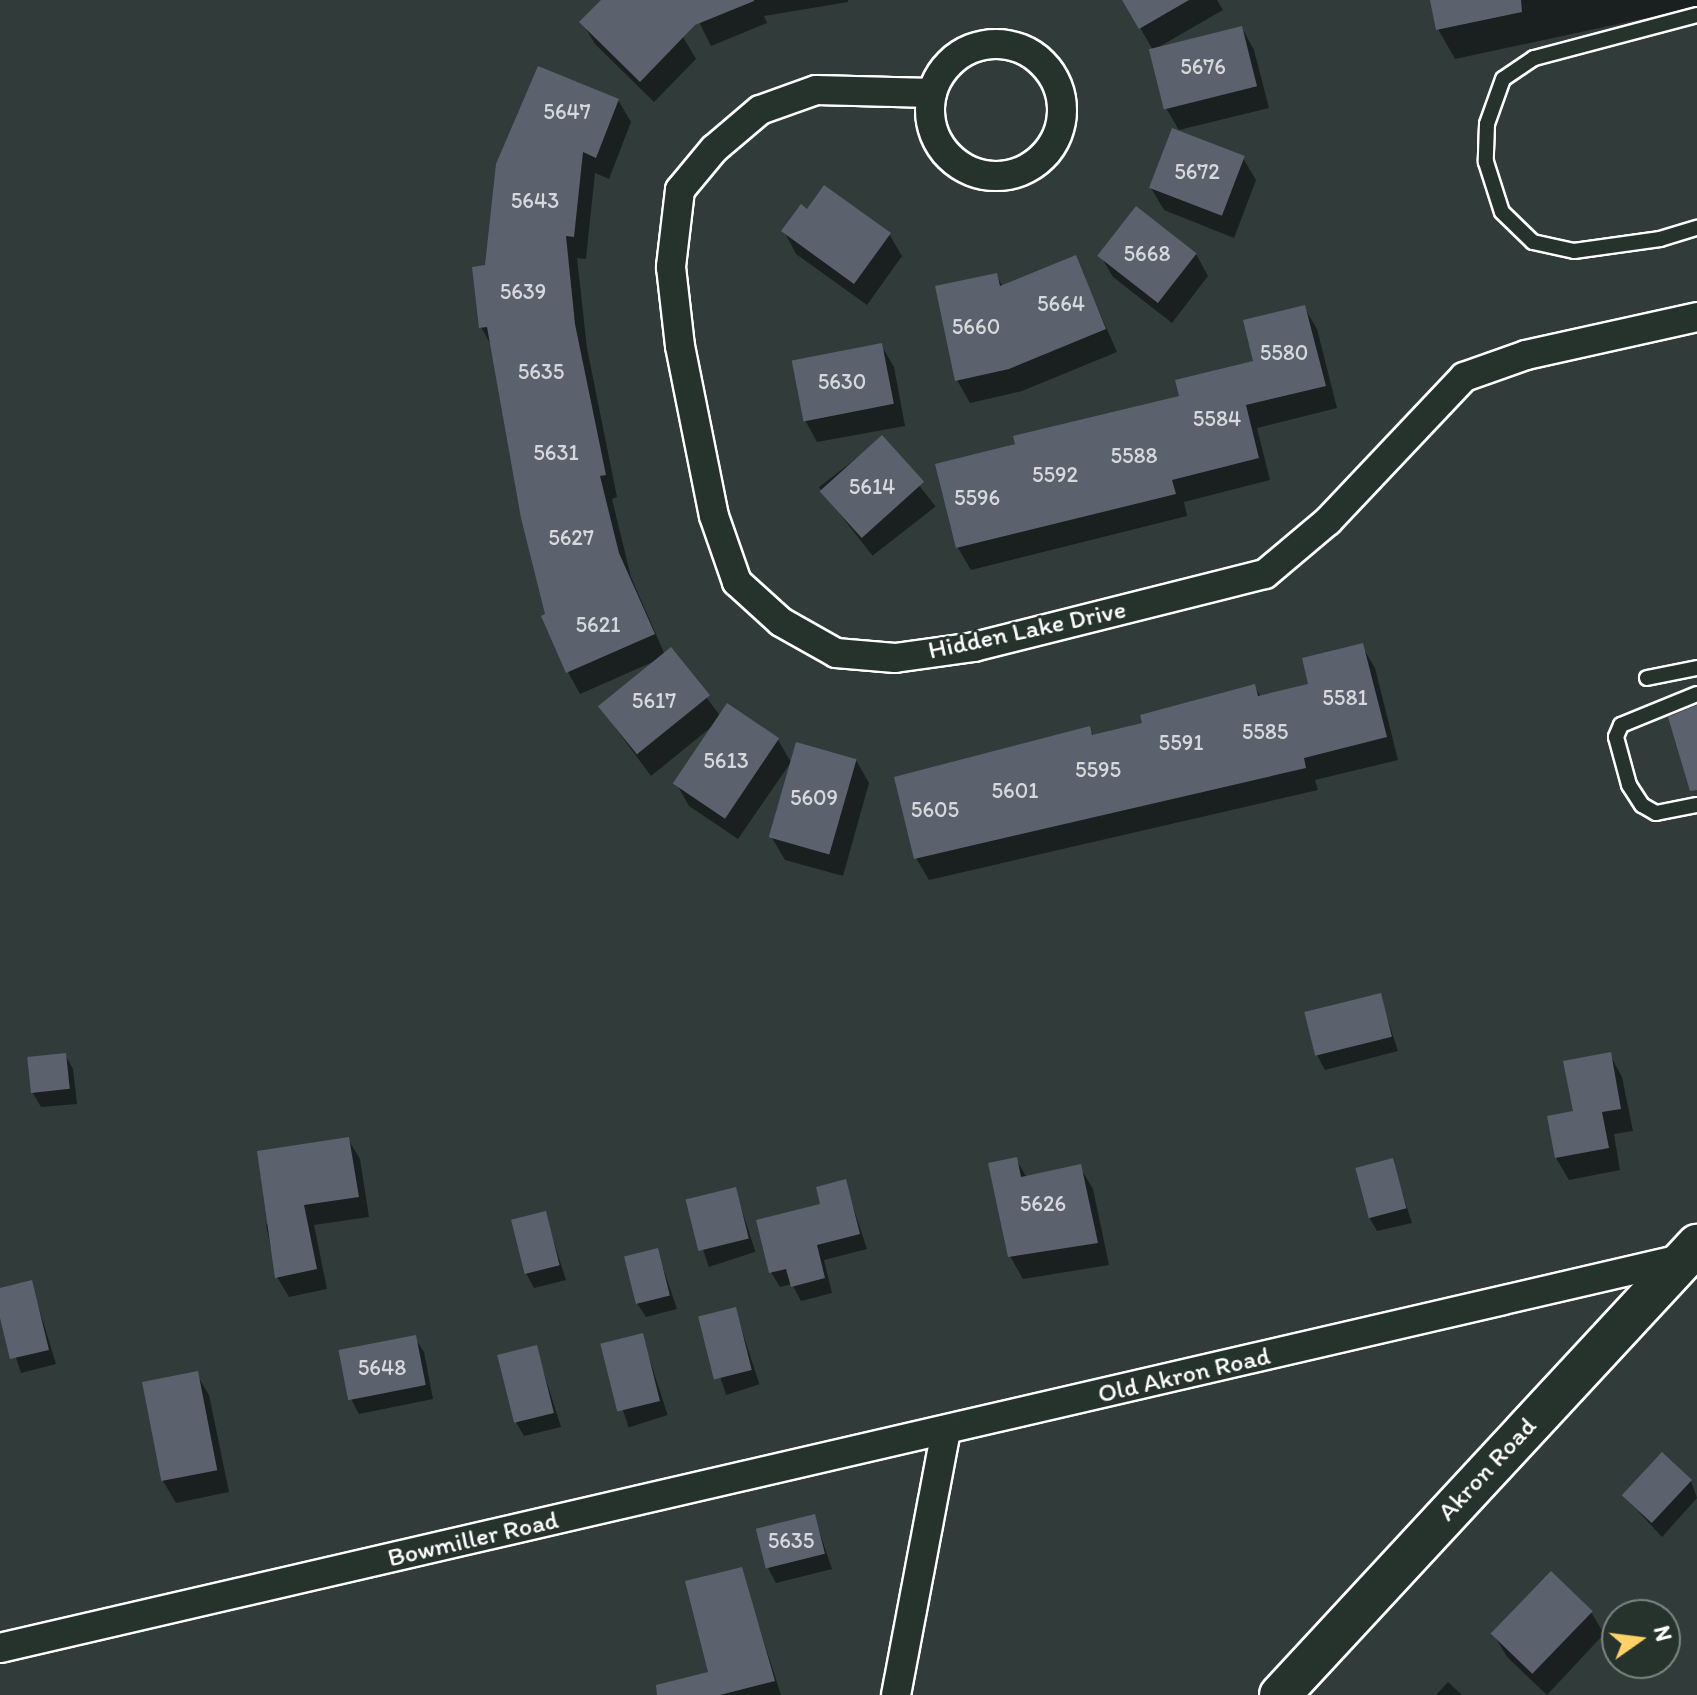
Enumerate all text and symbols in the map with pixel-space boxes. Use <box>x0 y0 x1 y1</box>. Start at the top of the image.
house number: 5676 <box>1180 54 1226 80</box>
house number: 5647 <box>543 99 591 125</box>
house number: 5672 <box>1174 159 1220 185</box>
house number: 5643 <box>511 188 559 214</box>
house number: 5668 <box>1124 241 1170 267</box>
house number: 5639 <box>500 279 546 305</box>
house number: 5664 <box>1037 291 1085 317</box>
house number: 5660 <box>952 314 1000 340</box>
house number: 5580 <box>1260 340 1308 366</box>
house number: 5635 <box>518 359 564 385</box>
house number: 5630 <box>818 369 866 395</box>
house number: 5584 <box>1193 406 1241 432</box>
house number: 5631 <box>533 440 579 466</box>
house number: 5588 <box>1110 443 1158 469</box>
house number: 5592 <box>1032 462 1078 488</box>
house number: 5614 <box>849 474 895 500</box>
house number: 5596 <box>954 485 1000 511</box>
house number: 5627 <box>548 525 594 551</box>
street label: Hidden Lake Drive <box>925 594 1129 666</box>
house number: 5621 <box>576 612 620 638</box>
house number: 5581 <box>1322 685 1368 711</box>
house number: 5617 <box>632 688 676 714</box>
house number: 5585 <box>1242 719 1288 745</box>
house number: 5591 <box>1159 730 1203 756</box>
house number: 5613 <box>703 748 749 774</box>
house number: 5595 <box>1075 757 1121 783</box>
house number: 5601 <box>992 778 1038 804</box>
house number: 5609 <box>790 785 838 811</box>
house number: 5605 <box>911 797 959 823</box>
house number: 5626 <box>1020 1191 1066 1217</box>
street label: Old Akron Road <box>1095 1340 1273 1410</box>
house number: 5648 <box>358 1355 406 1381</box>
street label: Akron Road <box>1431 1411 1543 1527</box>
street label: Bowmiller Road <box>385 1504 561 1574</box>
house number: 5635 <box>768 1528 814 1554</box>
north arrow <box>1601 1599 1681 1679</box>
text: N <box>1648 1623 1678 1644</box>

